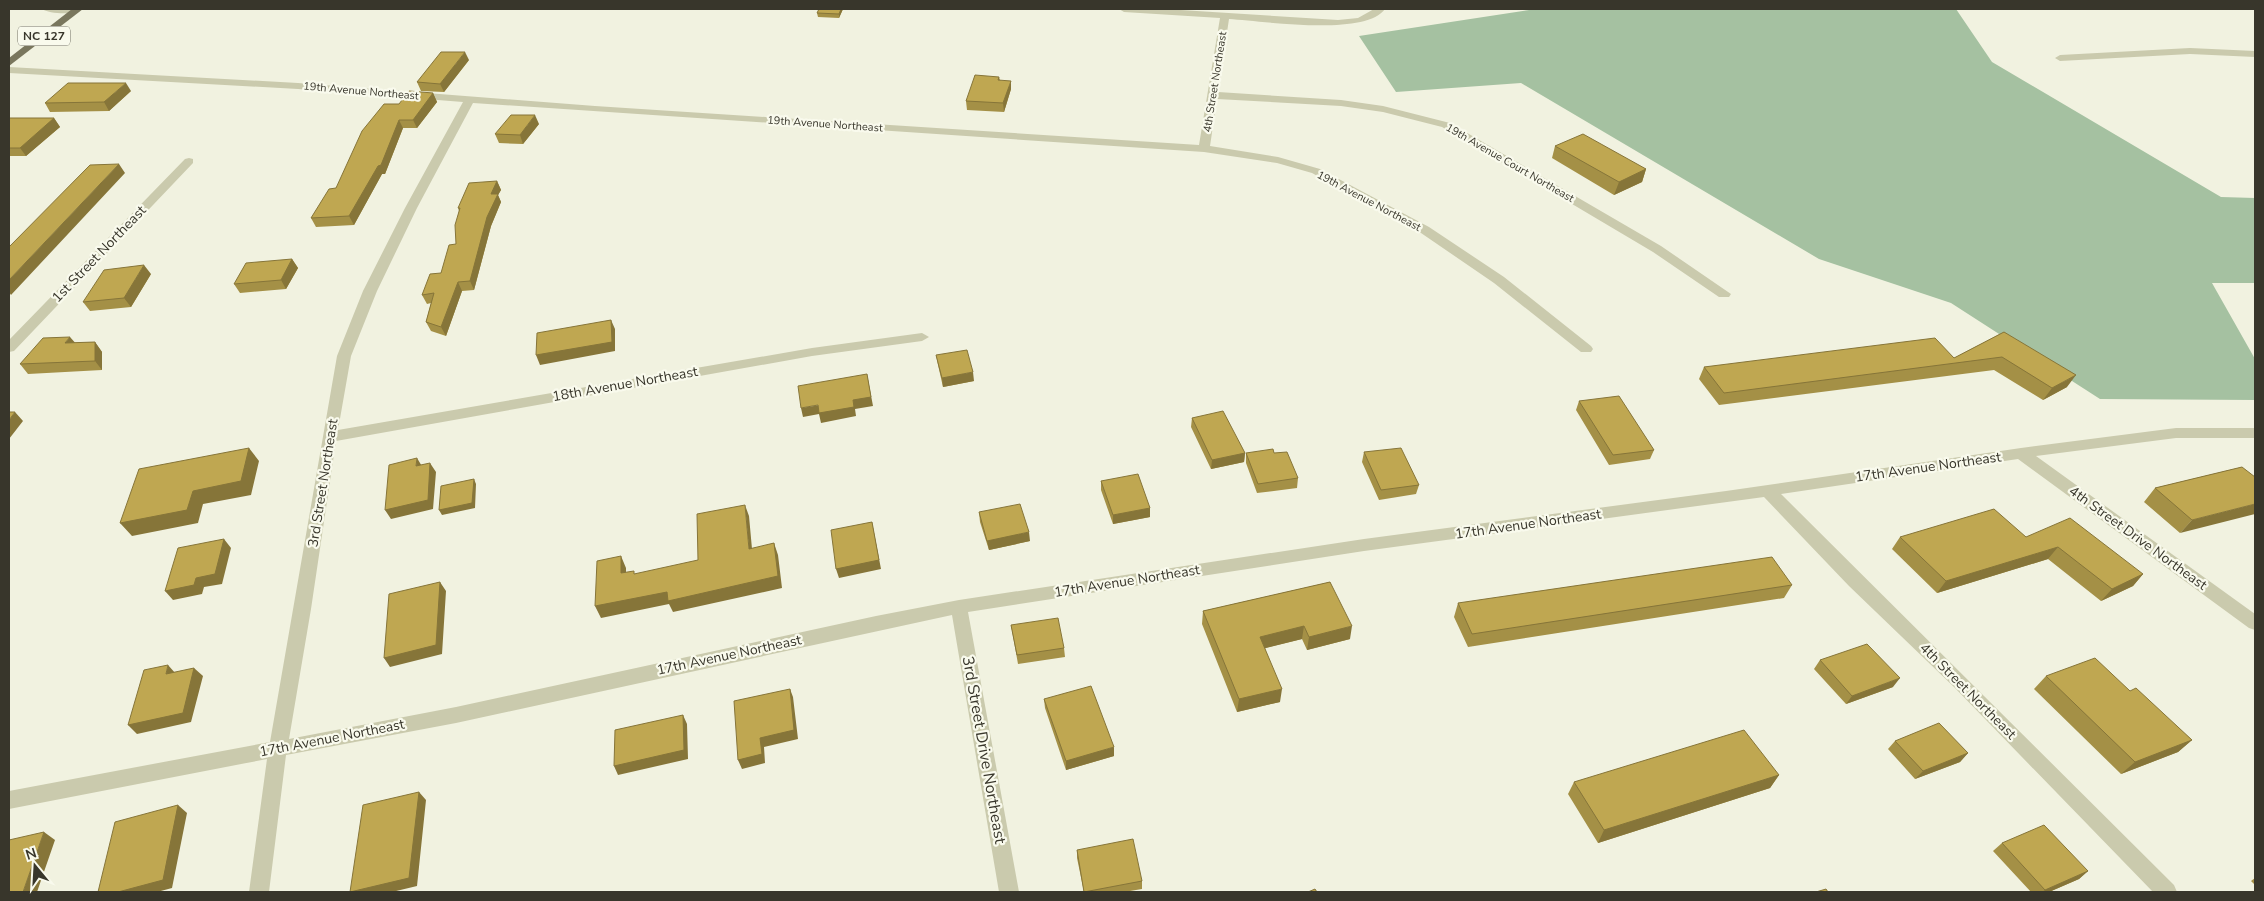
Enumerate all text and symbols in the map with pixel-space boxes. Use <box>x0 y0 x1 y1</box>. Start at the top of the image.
road number: NC 127 <box>18 27 70 46</box>
street label: 4th Street Northeast <box>1200 30 1230 133</box>
street label: 19th Avenue Northeast <box>303 78 419 104</box>
street label: 19th Avenue Northeast <box>767 112 883 136</box>
street label: 19th Avenue Court Northeast <box>1443 120 1577 206</box>
street label: 19th Avenue Northeast <box>1314 167 1424 235</box>
street label: 1st Street Northeast <box>48 201 150 307</box>
street label: 18th Avenue Northeast <box>551 362 699 406</box>
street label: 3rd Street Northeast <box>303 417 343 549</box>
street label: 17th Avenue Northeast <box>1854 447 2002 487</box>
street label: 4th Street Drive Northeast <box>2065 481 2211 595</box>
street label: 17th Avenue Northeast <box>1454 504 1602 544</box>
street label: 17th Avenue Northeast <box>1053 560 1201 602</box>
street label: 17th Avenue Northeast <box>655 630 803 680</box>
street label: 4th Street Northeast <box>1916 639 2021 744</box>
street label: 3rd Street Drive Northeast <box>957 654 1011 846</box>
street label: 17th Avenue Northeast <box>258 715 406 761</box>
north arrow <box>10 841 60 891</box>
text: N <box>23 843 39 865</box>

